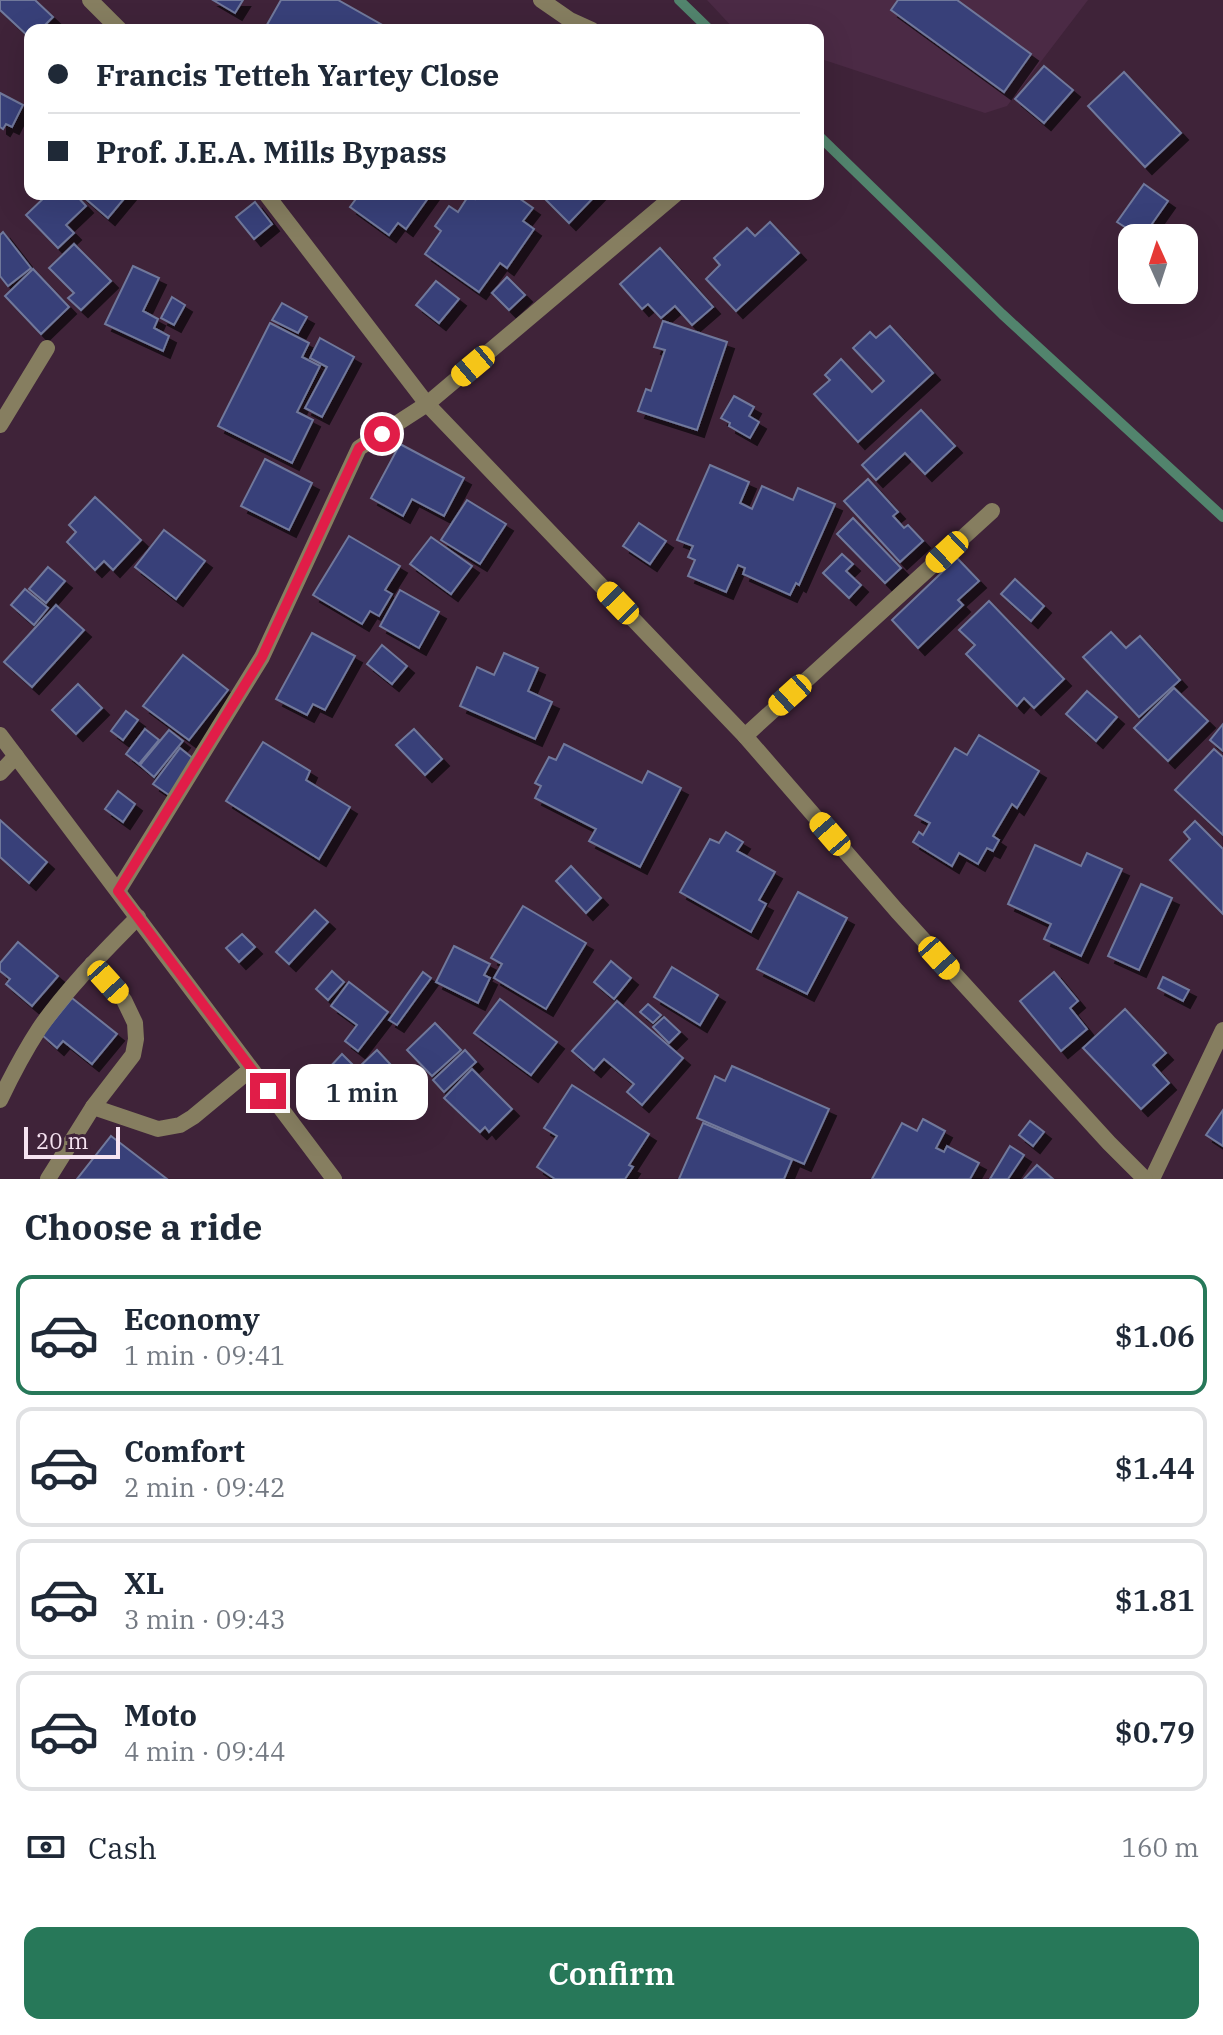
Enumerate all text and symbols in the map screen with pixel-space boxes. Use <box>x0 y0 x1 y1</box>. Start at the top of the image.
text: Francis Tetteh Yartey Close <box>96 55 499 94</box>
text: Prof. J.E.A. Mills Bypass <box>96 132 447 171</box>
north arrow <box>1118 224 1198 304</box>
map controls <box>1118 224 1198 304</box>
car <box>447 341 499 391</box>
route start <box>364 416 400 452</box>
car <box>921 527 973 577</box>
car <box>593 577 643 629</box>
car <box>764 670 816 720</box>
car <box>805 808 855 860</box>
car <box>914 932 964 984</box>
car <box>83 956 133 1008</box>
callout: 1 min <box>296 1063 428 1119</box>
route end <box>250 1073 286 1109</box>
text: 1 min <box>326 1075 398 1109</box>
scale bar <box>24 1123 120 1159</box>
text: 20 m <box>36 1126 88 1155</box>
text: Choose a ride <box>24 1203 263 1250</box>
icon: car <box>28 1299 100 1371</box>
text: Economy <box>124 1299 260 1338</box>
text: $1.06 <box>1115 1316 1195 1355</box>
text: 1 min · 09:41 <box>124 1338 286 1372</box>
icon: car <box>28 1431 100 1503</box>
text: Comfort <box>124 1431 245 1470</box>
text: $1.44 <box>1115 1448 1195 1487</box>
text: 2 min · 09:42 <box>124 1470 286 1504</box>
icon: car <box>28 1563 100 1635</box>
text: XL <box>124 1563 164 1602</box>
text: $1.81 <box>1115 1580 1195 1619</box>
text: 3 min · 09:43 <box>124 1602 286 1636</box>
icon: car <box>28 1695 100 1767</box>
text: Moto <box>124 1695 197 1734</box>
text: $0.79 <box>1115 1712 1195 1751</box>
text: 4 min · 09:44 <box>124 1734 286 1768</box>
icon: cash <box>24 1825 68 1869</box>
text: Cash <box>88 1828 157 1867</box>
text: 160 m <box>1121 1830 1199 1864</box>
button: Confirm <box>24 1927 1199 2019</box>

